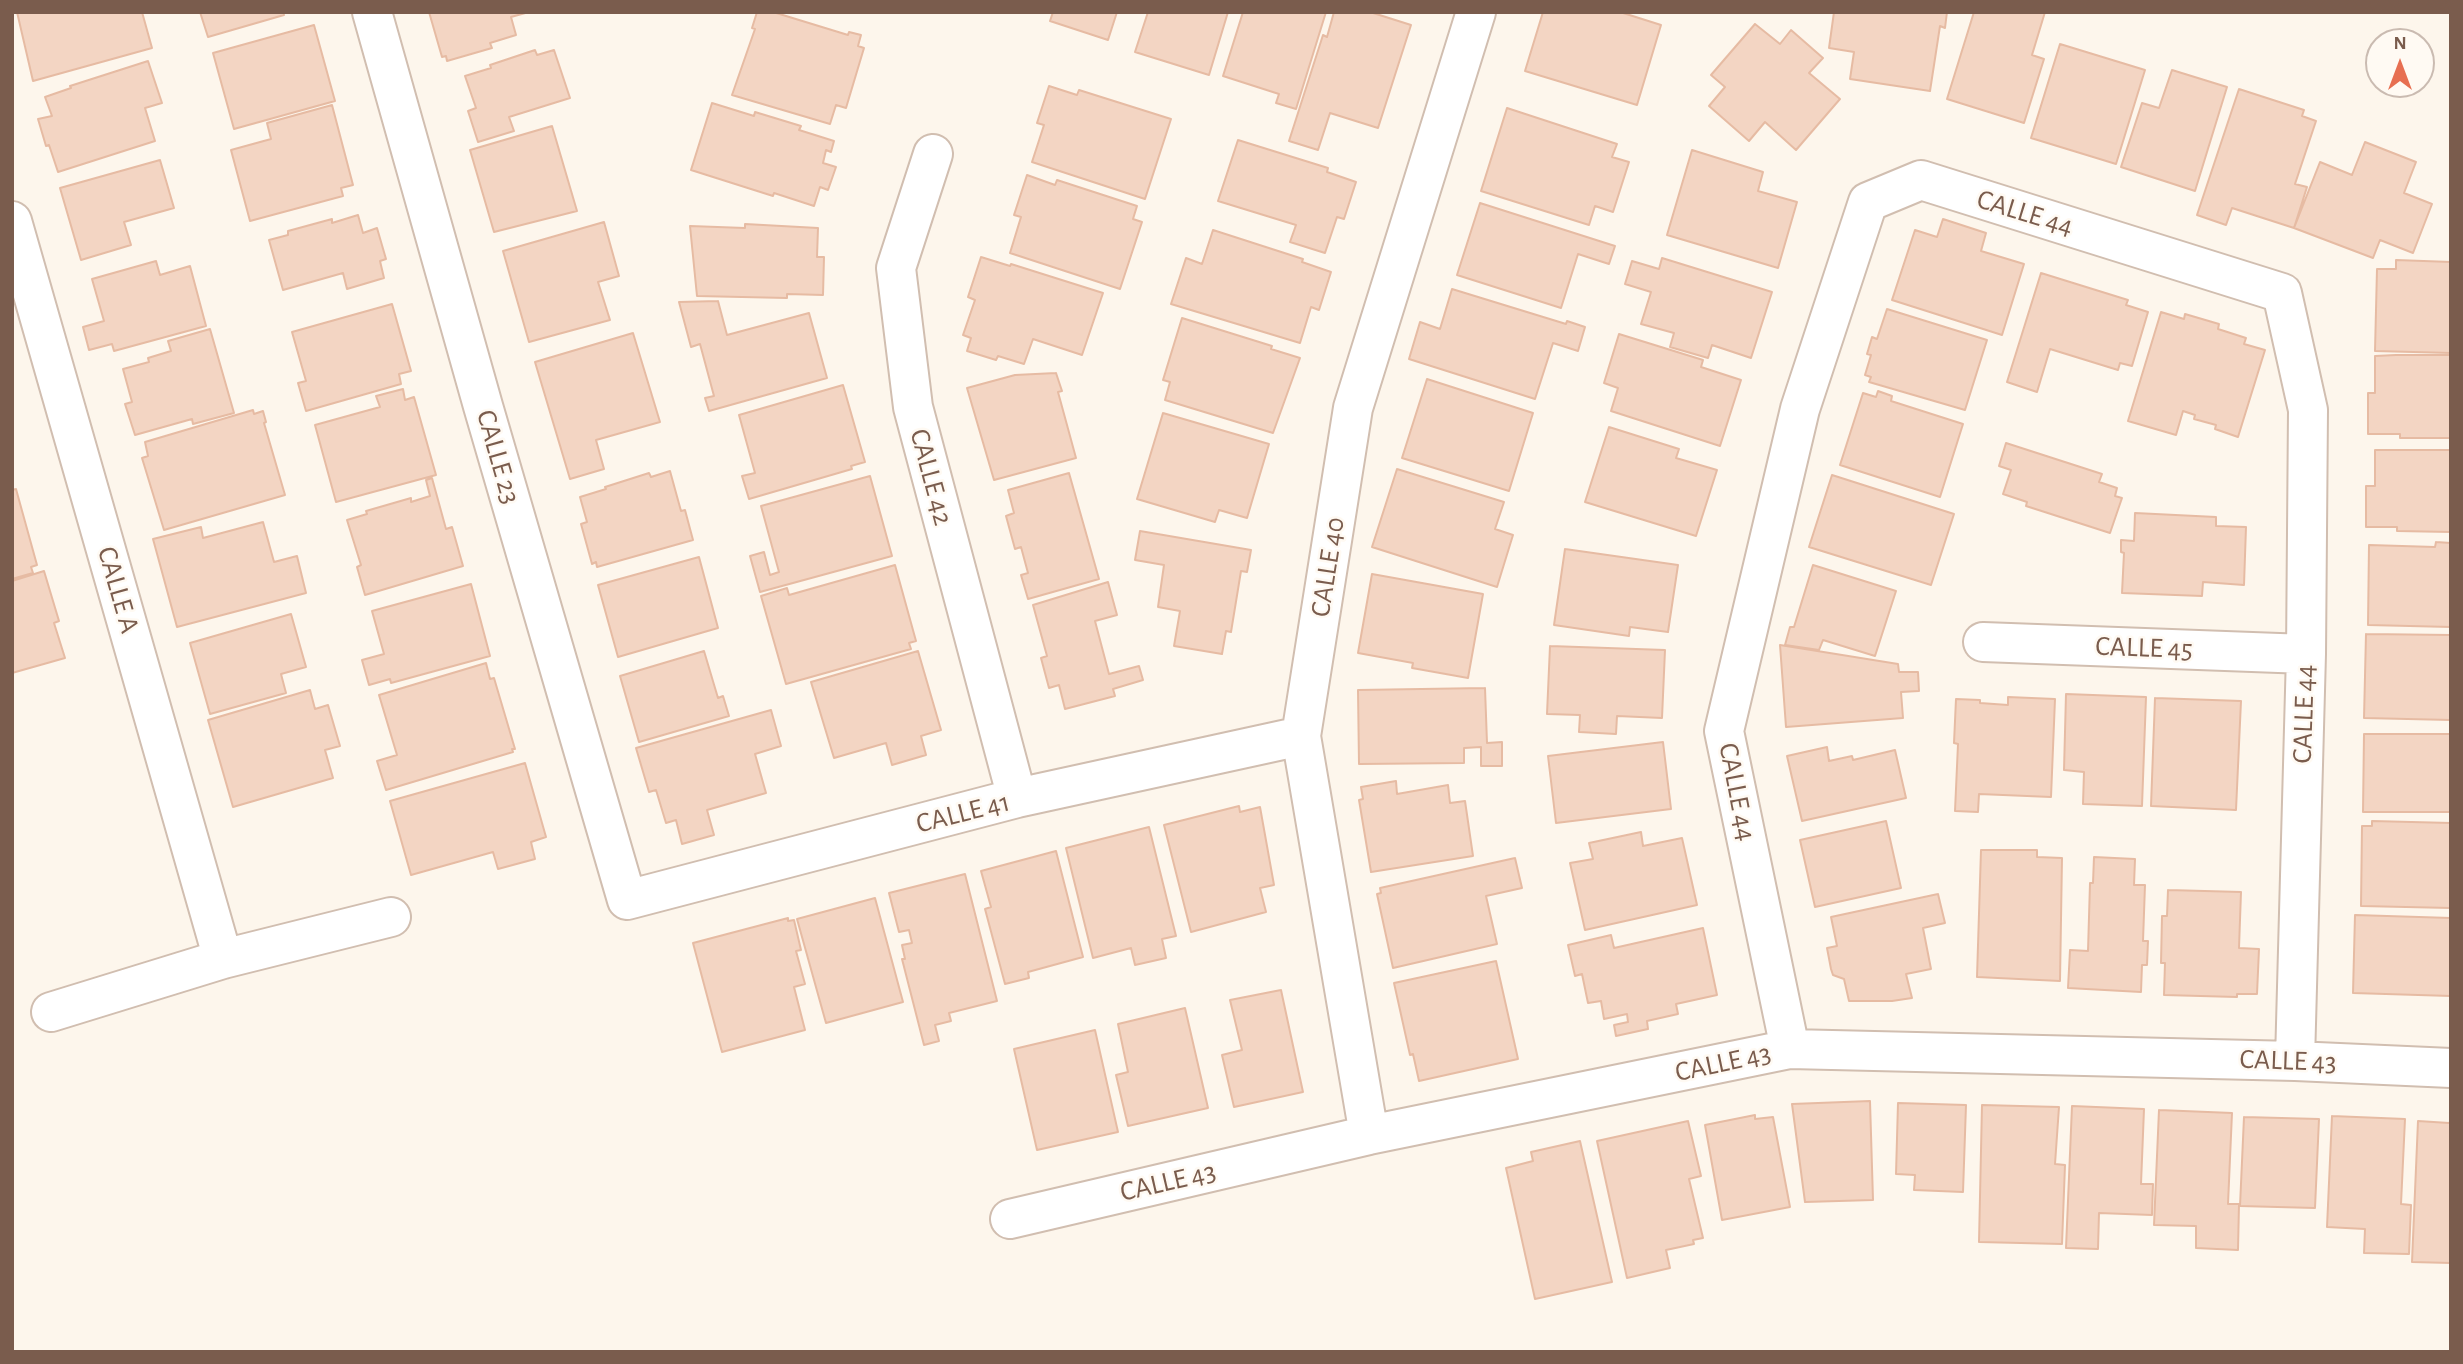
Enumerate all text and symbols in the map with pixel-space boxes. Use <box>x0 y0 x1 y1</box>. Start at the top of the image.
north arrow <box>2365 28 2435 98</box>
text: N <box>2393 34 2407 53</box>
street label: CALLE 44 <box>1973 182 2077 244</box>
street label: CALLE 23 <box>469 406 527 508</box>
street label: CALLE 42 <box>902 425 960 529</box>
street label: CALLE 40 <box>1304 515 1352 619</box>
street label: CALLE A <box>90 543 146 637</box>
street label: CALLE 45 <box>2095 630 2193 666</box>
street label: CALLE 44 <box>2285 664 2323 764</box>
street label: CALLE 44 <box>1711 740 1763 844</box>
street label: CALLE 41 <box>913 785 1013 841</box>
street label: CALLE 43 <box>1672 1036 1774 1090</box>
street label: CALLE 43 <box>2239 1043 2337 1079</box>
street label: CALLE 43 <box>1117 1155 1219 1209</box>

